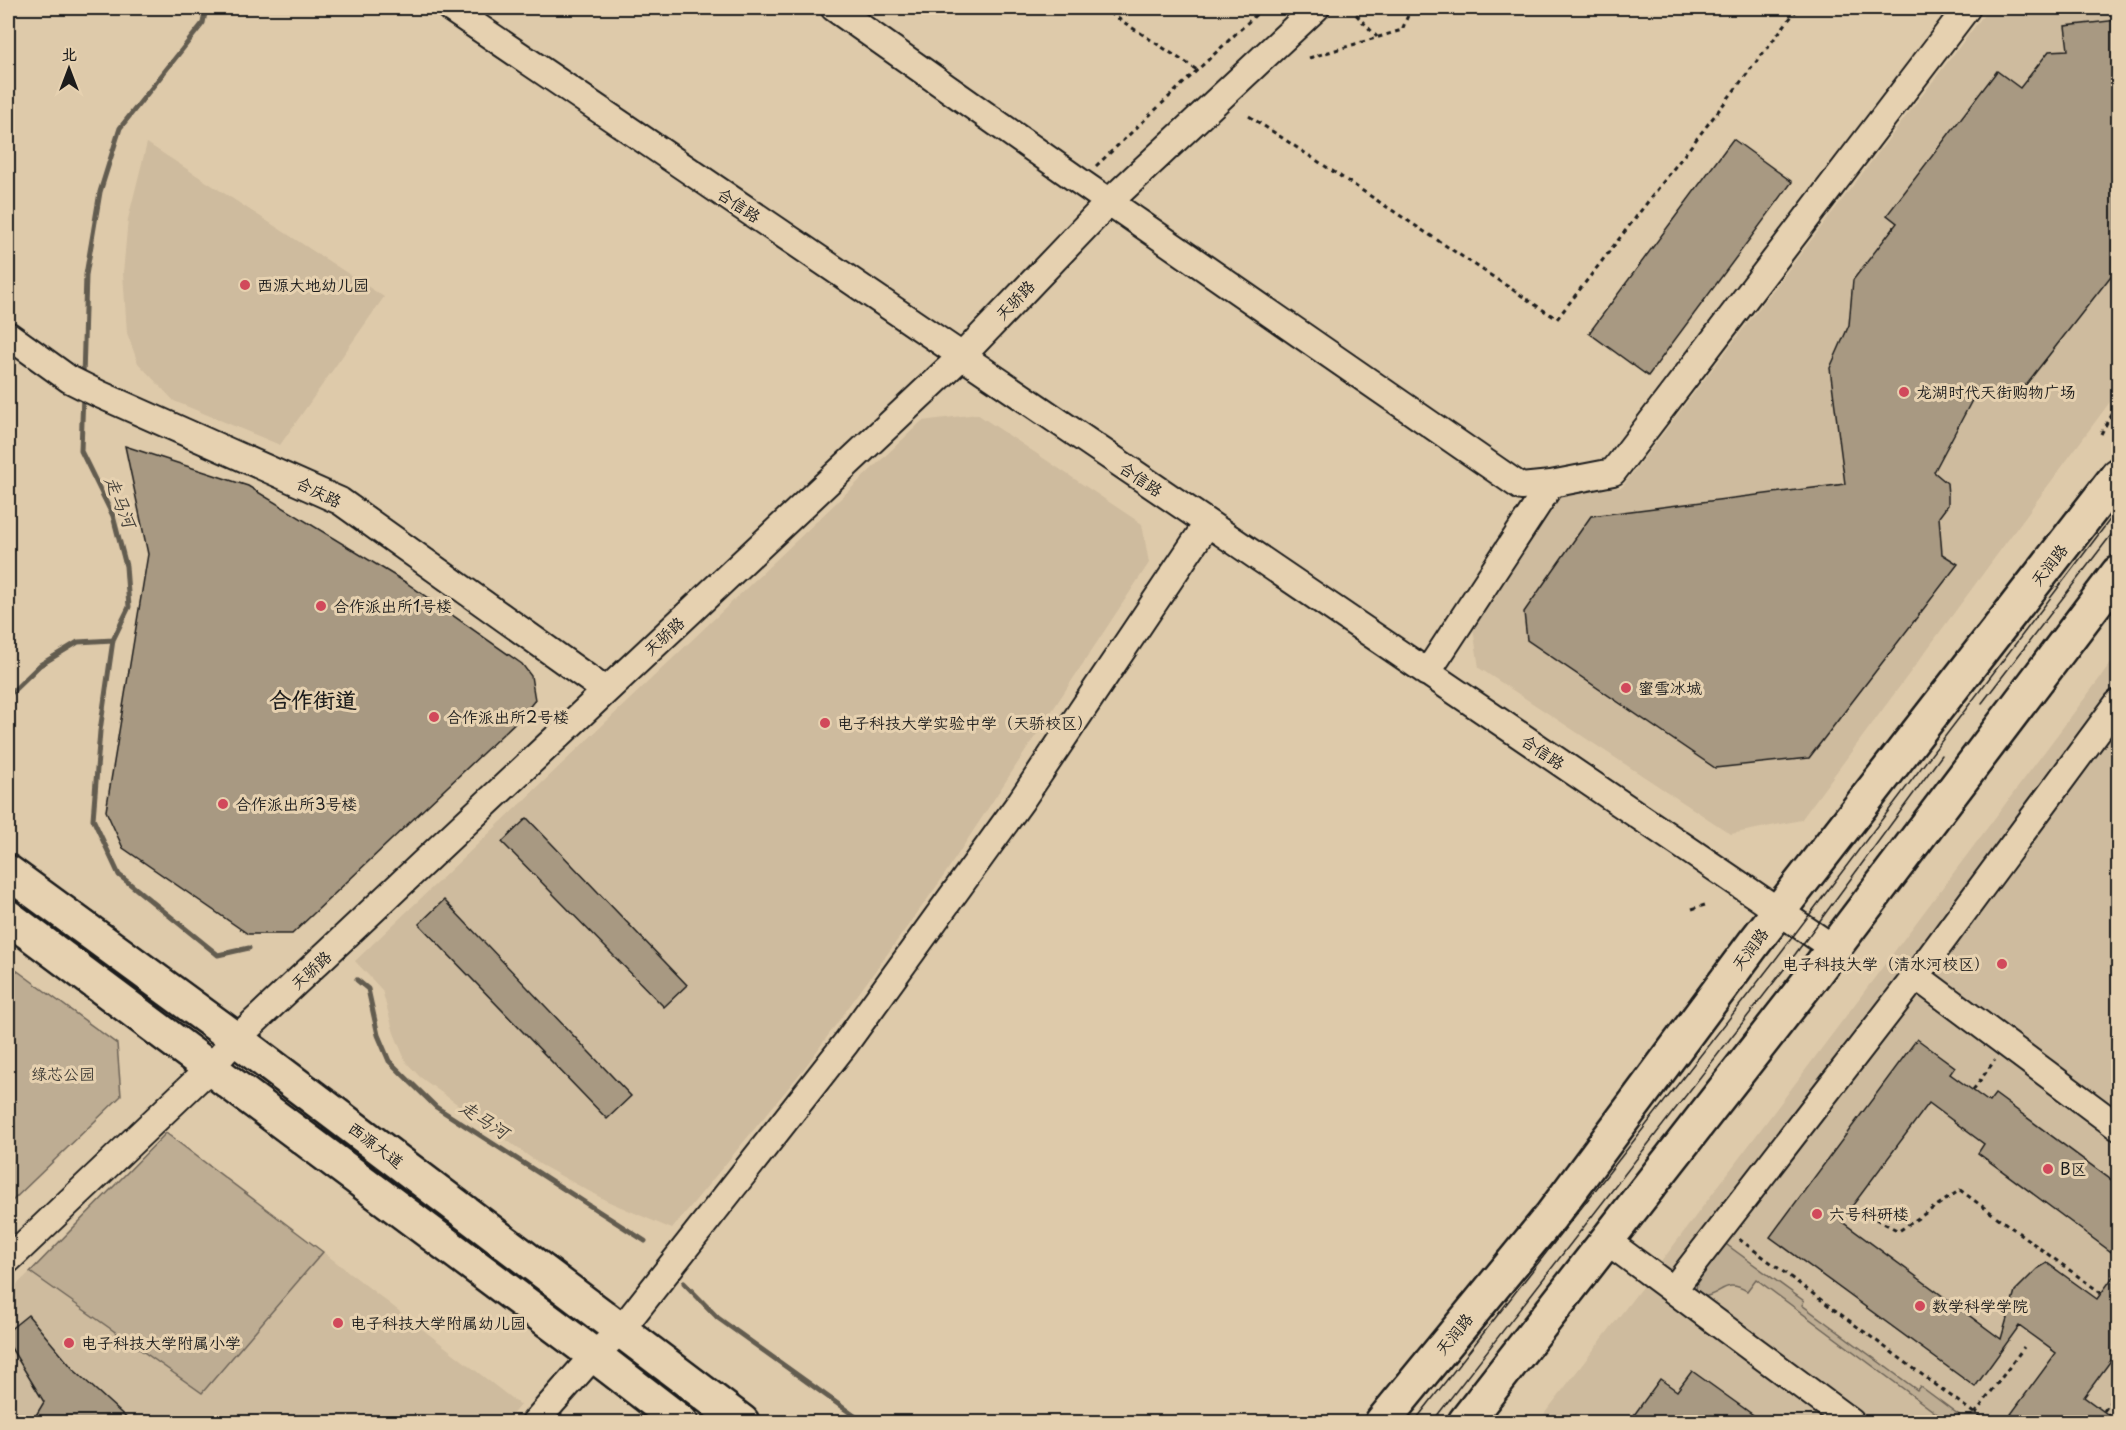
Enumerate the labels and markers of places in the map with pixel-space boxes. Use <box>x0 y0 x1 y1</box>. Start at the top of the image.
place label: 西源大地幼儿园 <box>257 272 369 296</box>
marker: 西源大地幼儿园 <box>238 278 252 292</box>
place label: 龙湖时代天街购物广场 <box>1916 379 2076 403</box>
marker: 龙湖时代天街购物广场 <box>1897 385 1911 399</box>
place label: 合作派出所1号楼 <box>333 593 452 617</box>
marker: 合作派出所1号楼 <box>314 599 328 613</box>
place label: 蜜雪冰城 <box>1638 675 1702 699</box>
marker: 蜜雪冰城 <box>1619 681 1633 695</box>
place label: 合作派出所2号楼 <box>446 704 569 728</box>
marker: 合作派出所2号楼 <box>427 710 441 724</box>
place label: 电子科技大学实验中学（天骄校区） <box>837 710 1093 734</box>
marker: 电子科技大学实验中学（天骄校区） <box>818 716 832 730</box>
place label: 合作派出所3号楼 <box>235 791 358 815</box>
marker: 合作派出所3号楼 <box>216 797 230 811</box>
place label: 电子科技大学（清水河校区） <box>1782 951 1990 975</box>
marker: 电子科技大学（清水河校区） <box>1995 957 2009 971</box>
place label: B区 <box>2060 1156 2087 1180</box>
marker: B区 <box>2041 1162 2055 1176</box>
place label: 六号科研楼 <box>1829 1201 1909 1225</box>
marker: 六号科研楼 <box>1810 1207 1824 1221</box>
place label: 数学科学学院 <box>1932 1293 2028 1317</box>
marker: 数学科学学院 <box>1913 1299 1927 1313</box>
place label: 电子科技大学附属幼儿园 <box>350 1310 526 1334</box>
marker: 电子科技大学附属幼儿园 <box>331 1316 345 1330</box>
place label: 电子科技大学附属小学 <box>81 1330 241 1354</box>
marker: 电子科技大学附属小学 <box>62 1336 76 1350</box>

